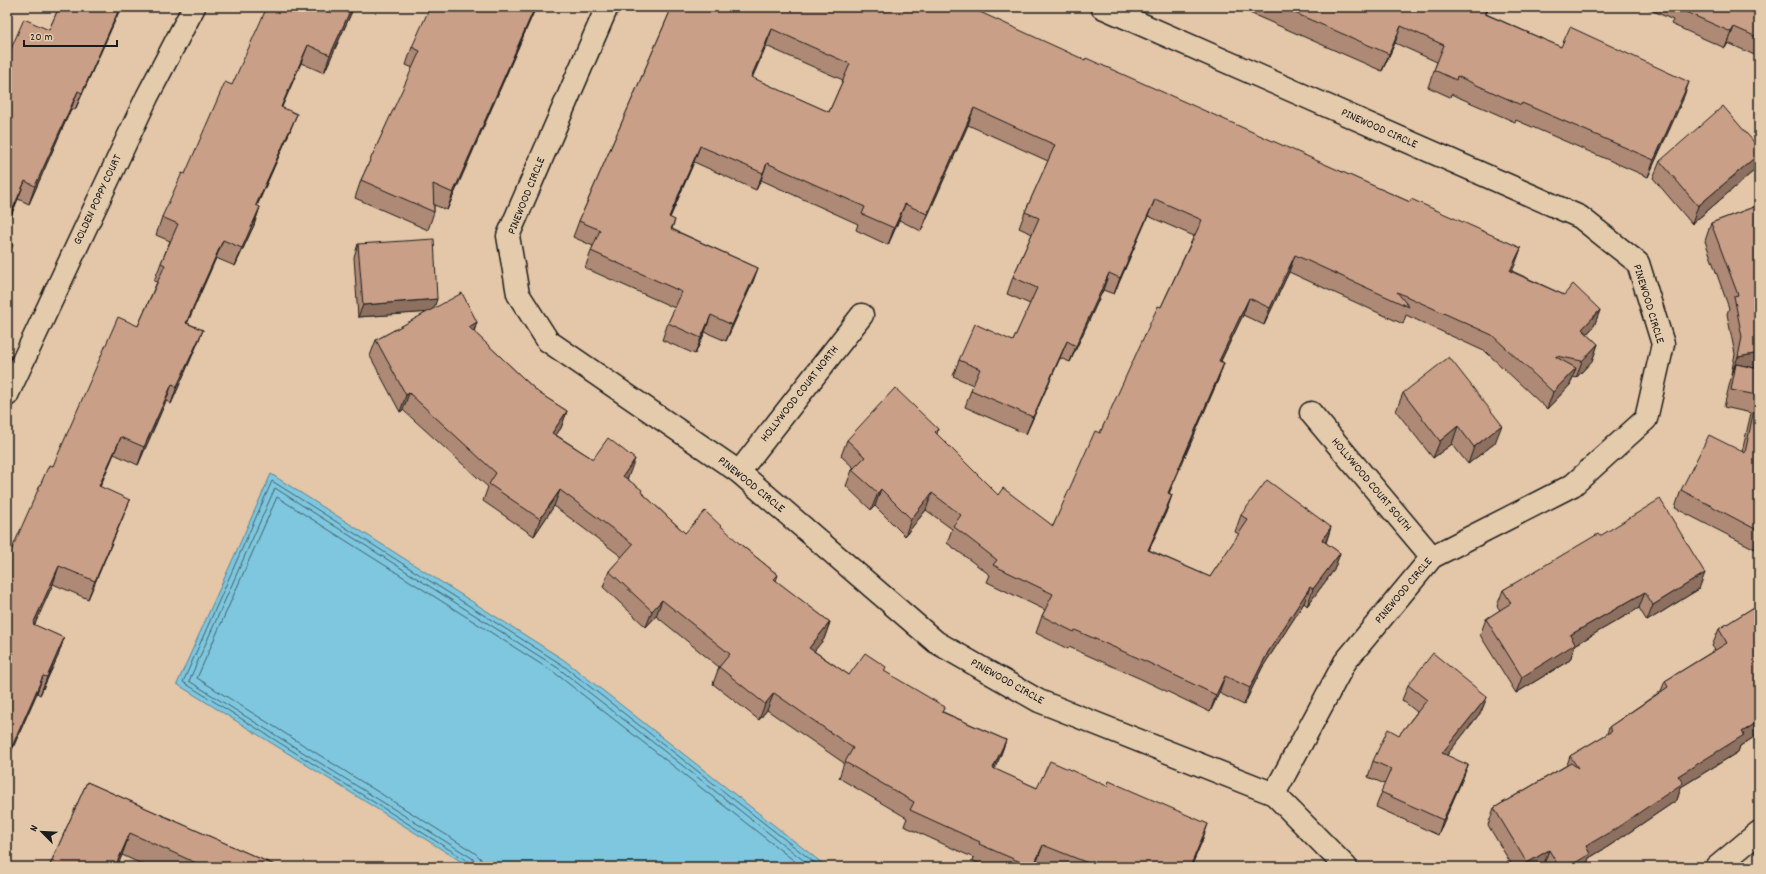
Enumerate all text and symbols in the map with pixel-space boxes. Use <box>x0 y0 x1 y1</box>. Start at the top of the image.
scale bar <box>24 22 117 48</box>
text: 20 m <box>30 29 53 46</box>
street label: PINEWOOD CIRCLE <box>1338 105 1420 154</box>
street label: GOLDEN POPPY COURT <box>70 152 126 248</box>
street label: PINEWOOD CIRCLE <box>504 154 550 237</box>
street label: PINEWOOD CIRCLE <box>1628 262 1668 346</box>
street label: HOLLYWOOD COURT NORTH <box>757 342 843 446</box>
street label: HOLLYWOOD COURT SOUTH <box>1327 434 1415 536</box>
street label: PINEWOOD CIRCLE <box>714 453 789 518</box>
street label: PINEWOOD CIRCLE <box>1371 554 1437 628</box>
street label: PINEWOOD CIRCLE <box>967 655 1047 710</box>
north arrow <box>22 812 62 852</box>
text: N <box>26 822 43 834</box>

